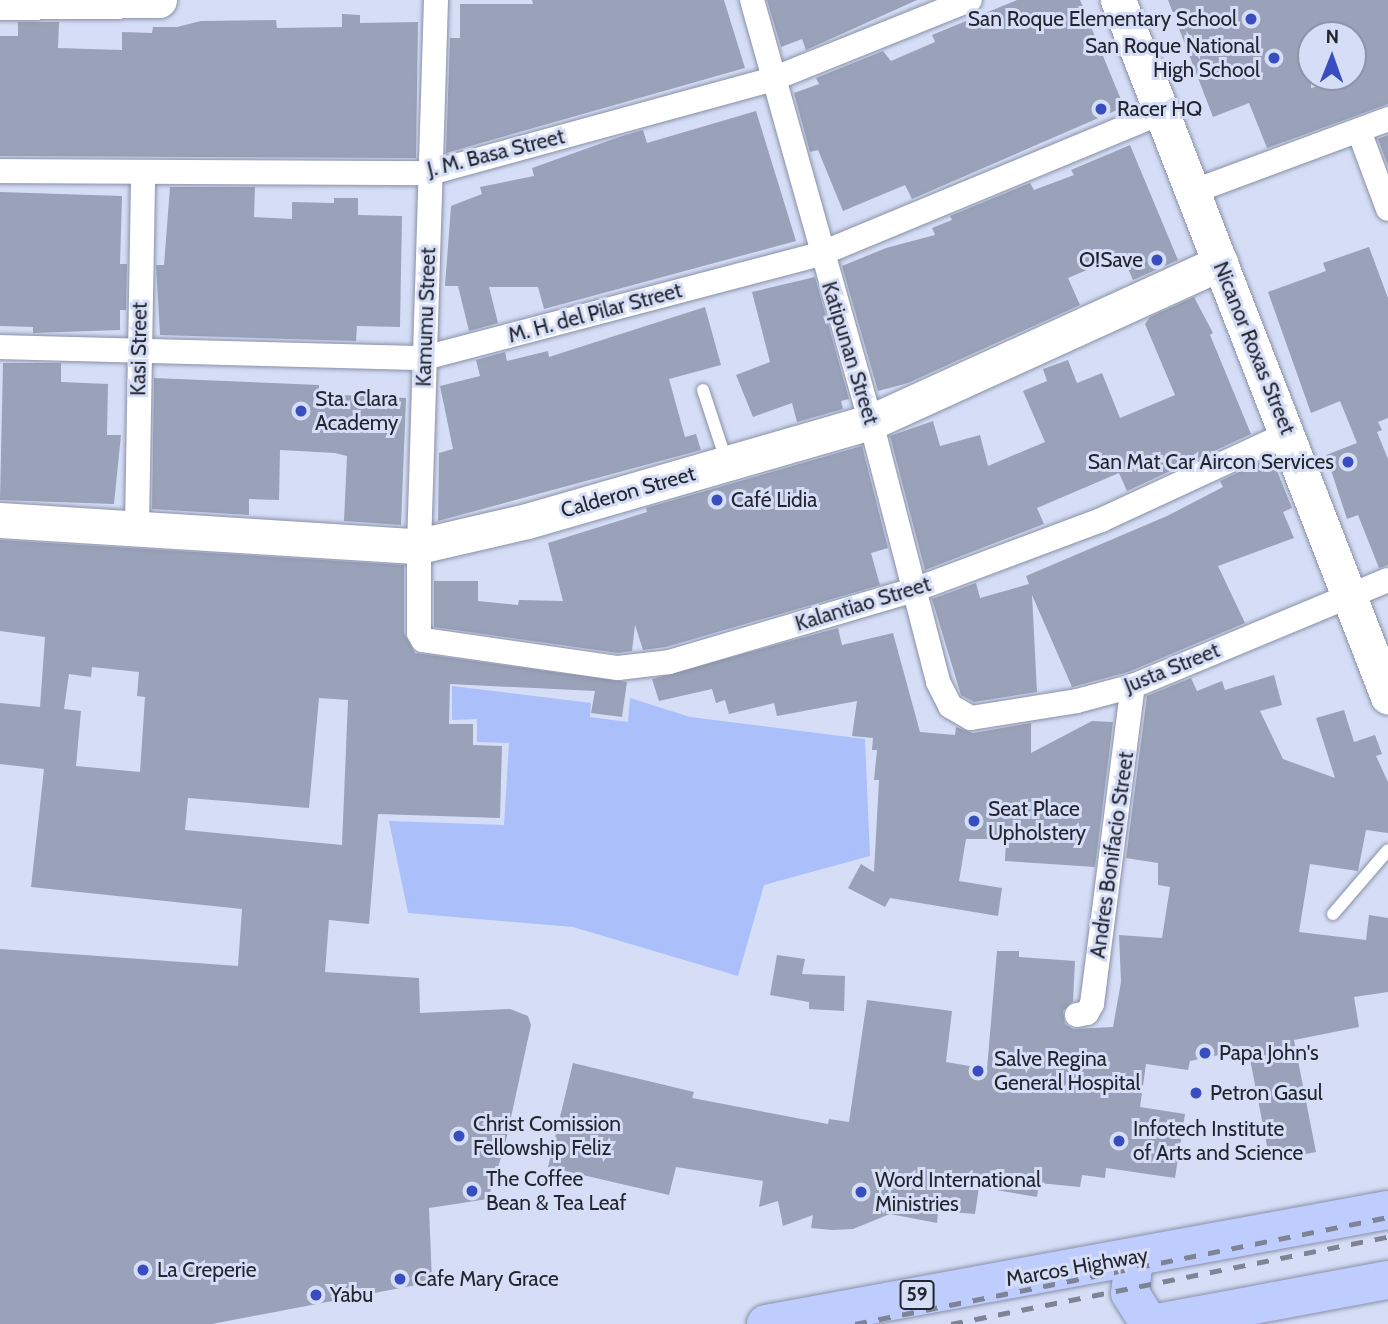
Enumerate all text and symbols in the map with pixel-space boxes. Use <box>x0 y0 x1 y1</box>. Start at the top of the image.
place label: San Roque Elementary School <box>968 6 1237 32</box>
marker: San Roque Elementary School <box>1243 11 1259 27</box>
north arrow <box>1297 21 1367 91</box>
text: N <box>1325 25 1339 48</box>
place label: San Roque National High School <box>1085 33 1260 83</box>
marker: San Roque National High School <box>1266 50 1282 66</box>
place label: Racer HQ <box>1117 96 1202 122</box>
marker: Racer HQ <box>1091 99 1111 119</box>
street label: J. M. Basa Street <box>425 124 567 182</box>
street label: Kamumu Street <box>411 247 441 387</box>
place label: O!Save <box>1079 247 1143 273</box>
marker: O!Save <box>1149 252 1165 268</box>
street label: Nicanor Roxas Street <box>1208 258 1300 438</box>
street label: M. H. del Pilar Street <box>505 278 685 348</box>
street label: Katipunan Street <box>816 278 884 428</box>
street label: Kasi Street <box>126 302 152 396</box>
place label: Sta. Clara Academy <box>315 386 398 436</box>
marker: Sta. Clara Academy <box>293 403 309 419</box>
place label: San Mat Car Aircon Services <box>1088 449 1334 475</box>
marker: San Mat Car Aircon Services <box>1340 454 1356 470</box>
street label: Calderon Street <box>558 461 698 523</box>
place label: Café Lidia <box>731 487 817 513</box>
marker: Café Lidia <box>709 492 725 508</box>
street label: Kalantiao Street <box>792 571 934 637</box>
street label: Justa Street <box>1121 637 1223 699</box>
street label: Andres Bonifacio Street <box>1085 750 1139 960</box>
place label: Seat Place Upholstery <box>988 796 1086 846</box>
marker: Seat Place Upholstery <box>966 813 982 829</box>
place label: Papa John's <box>1219 1040 1319 1066</box>
marker: Papa John's <box>1197 1045 1213 1061</box>
place label: Salve Regina General Hospital <box>994 1046 1141 1096</box>
marker: Salve Regina General Hospital <box>968 1061 988 1081</box>
place label: Petron Gasul <box>1210 1080 1323 1106</box>
marker: Petron Gasul <box>1188 1085 1204 1101</box>
place label: Christ Comission Fellowship Feliz <box>473 1111 621 1161</box>
place label: Infotech Institute of Arts and Science <box>1133 1116 1303 1166</box>
marker: Christ Comission Fellowship Feliz <box>451 1128 467 1144</box>
marker: Infotech Institute of Arts and Science <box>1111 1133 1127 1149</box>
place label: The Coffee Bean & Tea Leaf <box>486 1166 626 1216</box>
place label: Word International Ministries <box>875 1167 1041 1217</box>
marker: The Coffee Bean & Tea Leaf <box>464 1183 480 1199</box>
marker: Word International Ministries <box>853 1184 869 1200</box>
street label: Marcos Highway <box>1004 1242 1150 1292</box>
place label: La Creperie <box>157 1257 257 1283</box>
marker: La Creperie <box>135 1262 151 1278</box>
place label: Cafe Mary Grace <box>414 1266 559 1292</box>
marker: Cafe Mary Grace <box>392 1271 408 1287</box>
road number: 59 <box>900 1280 934 1310</box>
place label: Yabu <box>330 1282 373 1308</box>
marker: Yabu <box>308 1287 324 1303</box>

